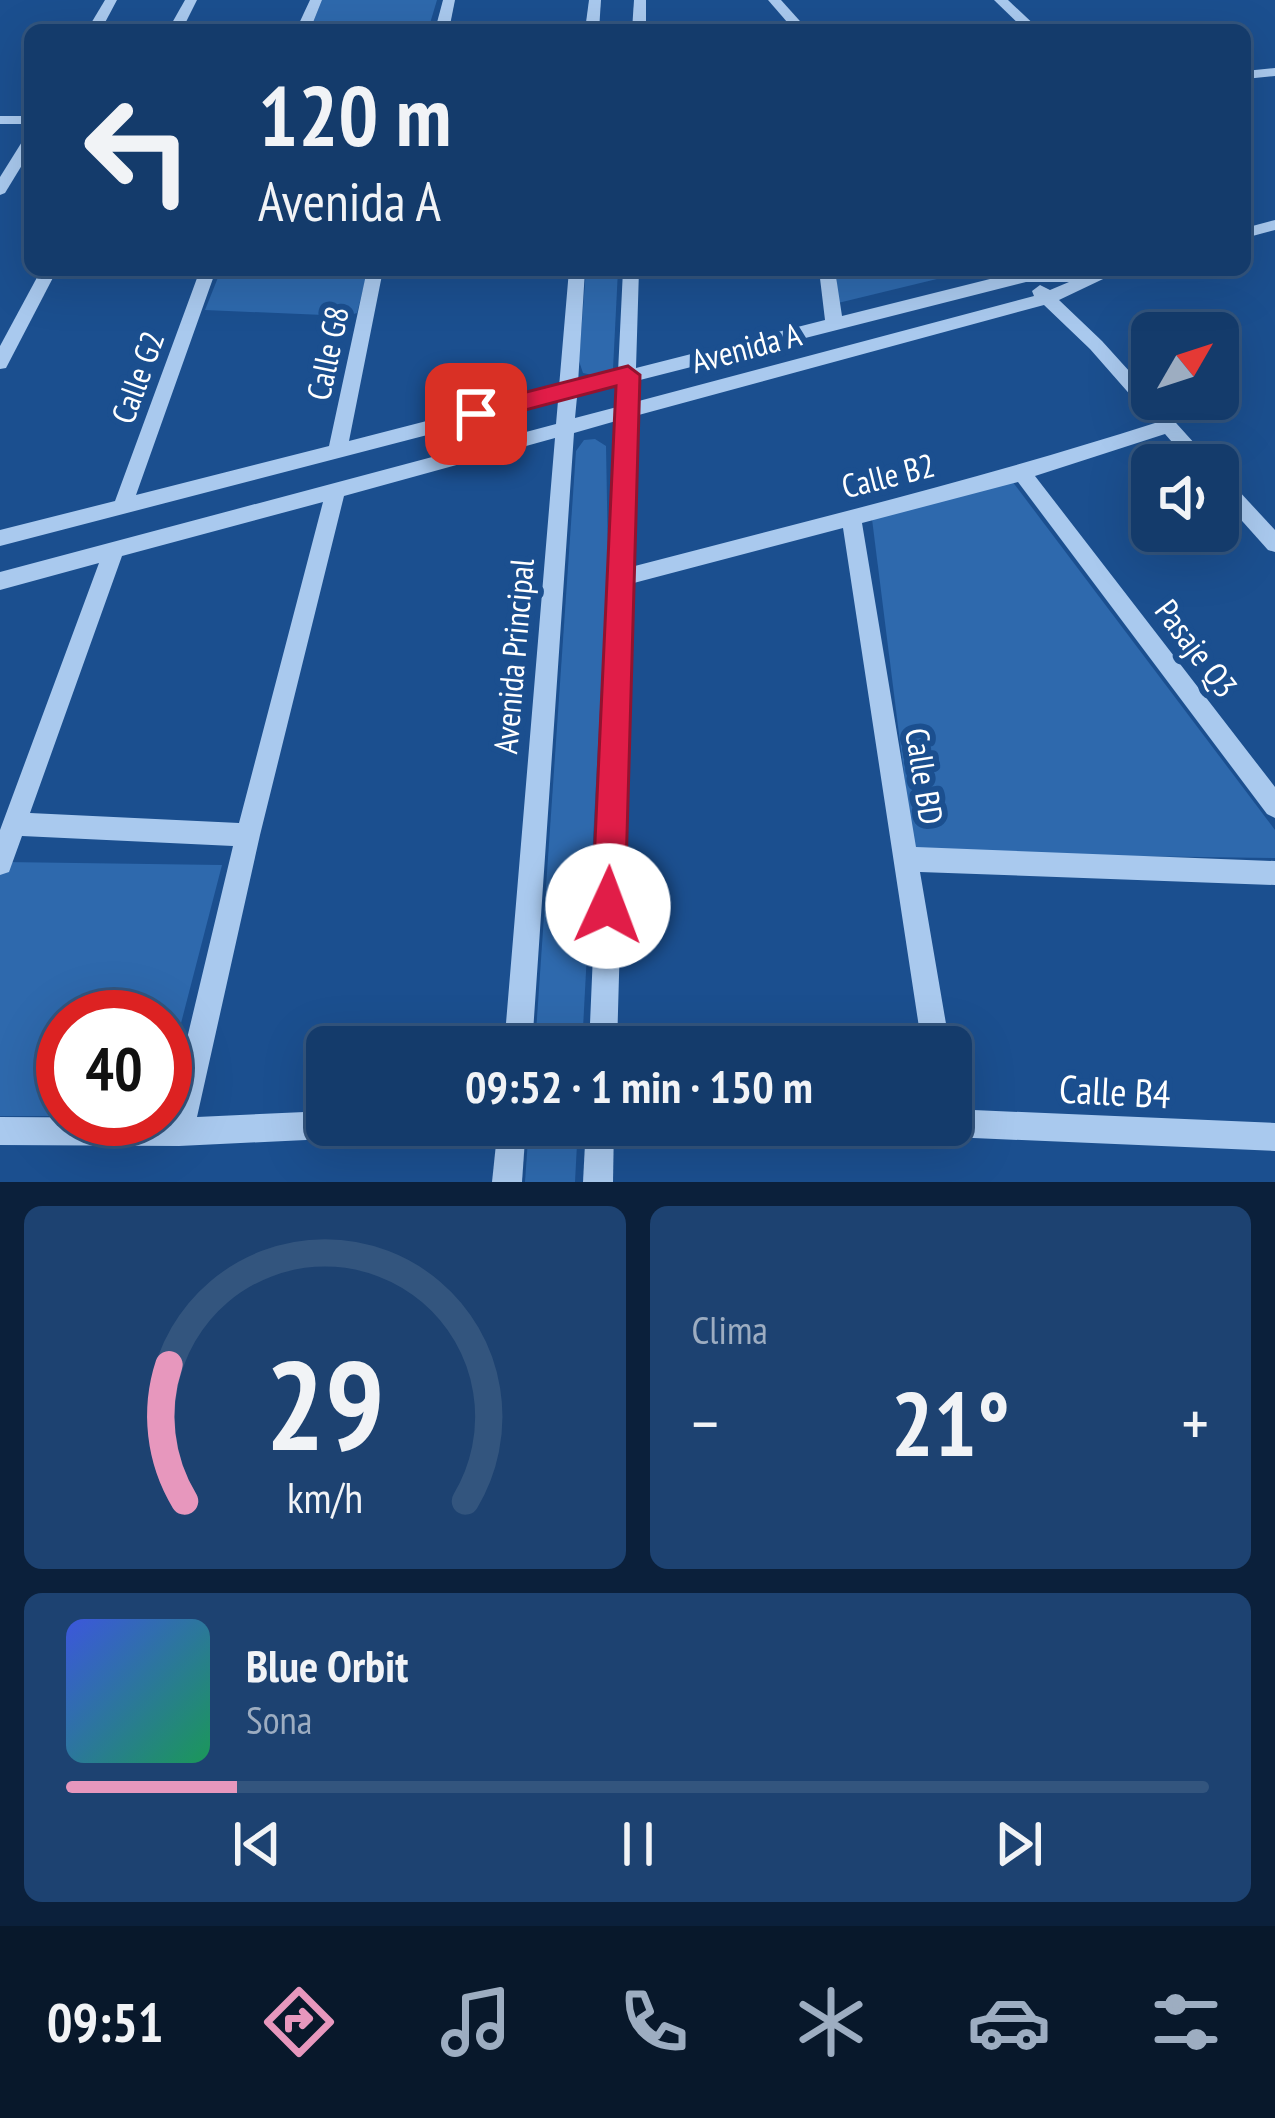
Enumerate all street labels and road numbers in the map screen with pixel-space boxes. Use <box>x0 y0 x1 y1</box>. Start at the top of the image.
street label: Calle G8 <box>296 302 358 404</box>
street label: Avenida A <box>686 312 806 382</box>
street label: Calle G2 <box>101 325 173 429</box>
street label: Calle B2 <box>837 443 939 507</box>
street label: Avenida Principal <box>483 556 543 756</box>
street label: Pasaje Q3 <box>1146 590 1248 706</box>
street label: Calle BD <box>896 725 954 827</box>
street label: Calle B4 <box>1058 1063 1172 1119</box>

